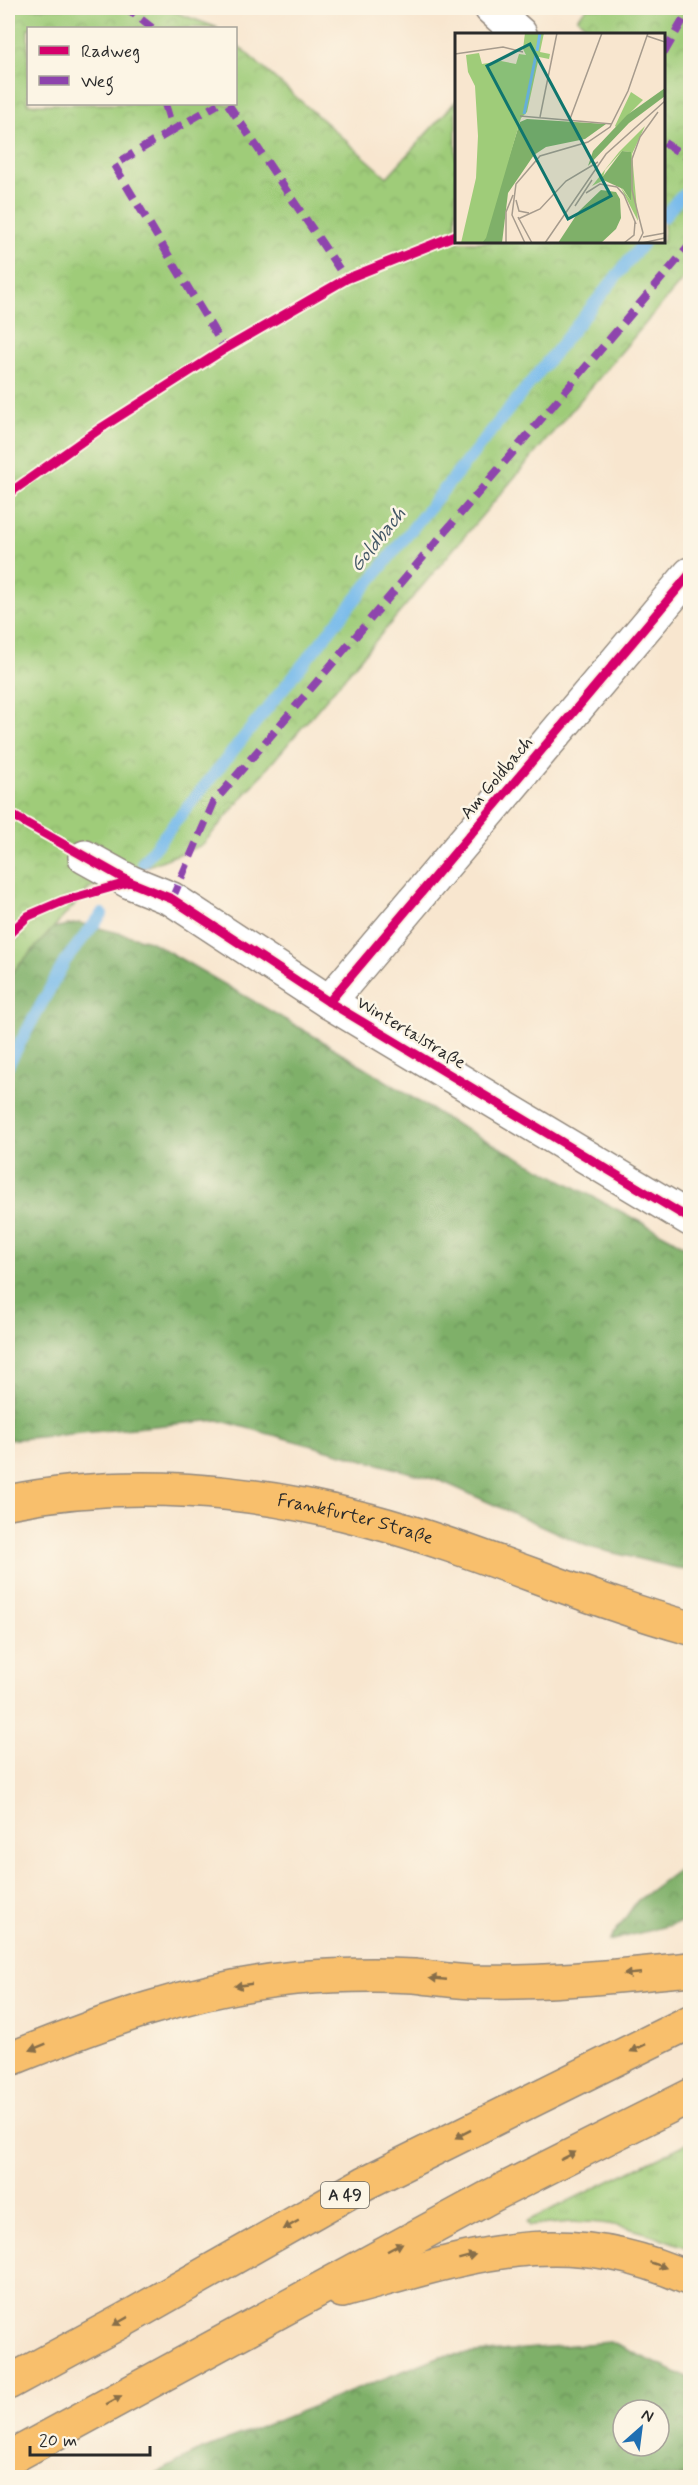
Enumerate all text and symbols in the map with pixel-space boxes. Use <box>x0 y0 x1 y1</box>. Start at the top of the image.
legend <box>27 27 237 105</box>
inset map <box>455 33 665 243</box>
text: Radweg <box>81 40 140 64</box>
text: Weg <box>81 70 114 96</box>
water label: Goldbach <box>344 502 413 578</box>
street label: Am Goldbach <box>455 732 539 824</box>
street label: Wintertalstraße <box>352 991 470 1075</box>
street label: Frankfurter Straße <box>276 1489 436 1551</box>
one-way arrow <box>623 1969 642 1979</box>
one-way arrow <box>428 1974 447 1984</box>
one-way arrow <box>234 1981 253 1990</box>
one-way arrow <box>29 2042 47 2052</box>
one-way arrow <box>629 2043 646 2052</box>
one-way arrow <box>454 2129 471 2139</box>
one-way arrow <box>559 2151 576 2161</box>
road number: A 49 <box>321 2182 369 2208</box>
one-way arrow <box>282 2220 299 2230</box>
one-way arrow <box>387 2242 404 2252</box>
one-way arrow <box>458 2252 476 2262</box>
one-way arrow <box>650 2261 668 2271</box>
one-way arrow <box>112 2316 129 2326</box>
one-way arrow <box>106 2395 123 2405</box>
north arrow <box>611 2398 671 2458</box>
text: N <box>638 2404 657 2428</box>
scale bar <box>30 2419 150 2457</box>
text: 20 m <box>39 2429 77 2453</box>

